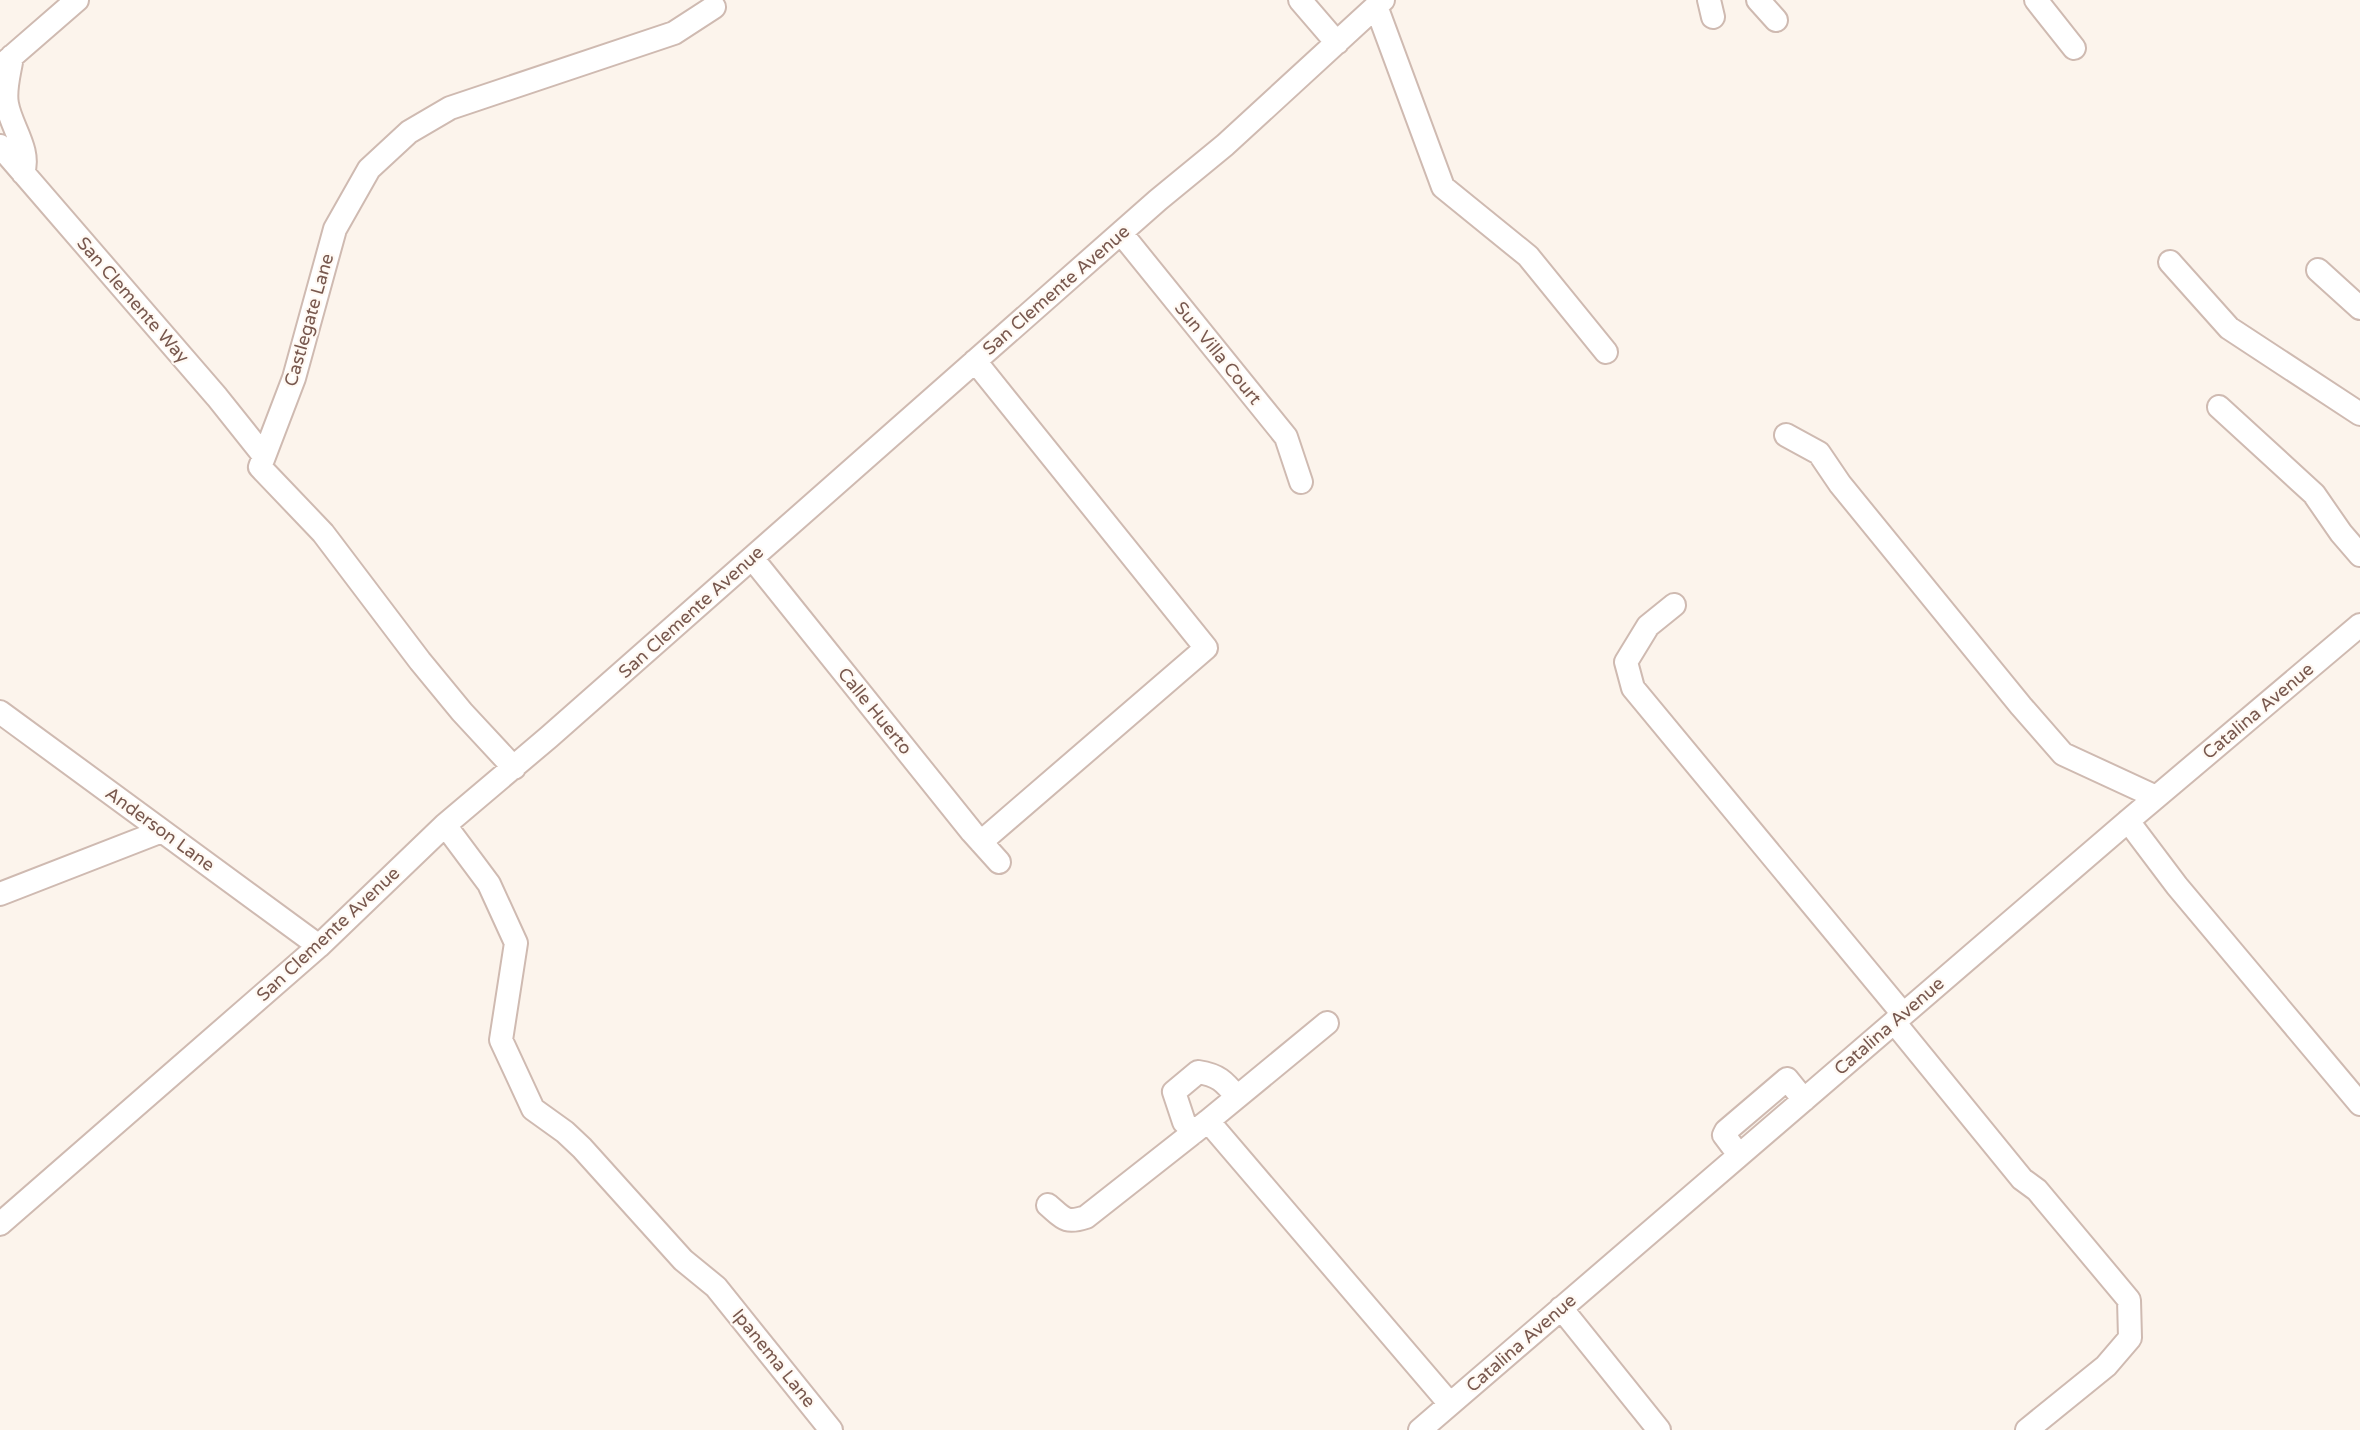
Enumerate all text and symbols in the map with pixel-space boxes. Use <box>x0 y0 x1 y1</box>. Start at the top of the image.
street label: San Clemente Avenue <box>978 220 1134 360</box>
street label: San Clemente Way <box>72 232 194 368</box>
street label: Castlegate Lane <box>280 251 338 389</box>
street label: Sun Villa Court <box>1170 297 1266 409</box>
street label: San Clemente Avenue <box>614 541 768 683</box>
street label: Catalina Avenue <box>2198 658 2318 764</box>
street label: Calle Huerto <box>833 663 917 759</box>
street label: Anderson Lane <box>101 782 219 876</box>
street label: San Clemente Avenue <box>252 862 404 1006</box>
street label: Catalina Avenue <box>1830 972 1948 1080</box>
street label: Catalina Avenue <box>1462 1289 1580 1397</box>
street label: Ipanema Lane <box>728 1304 820 1412</box>

